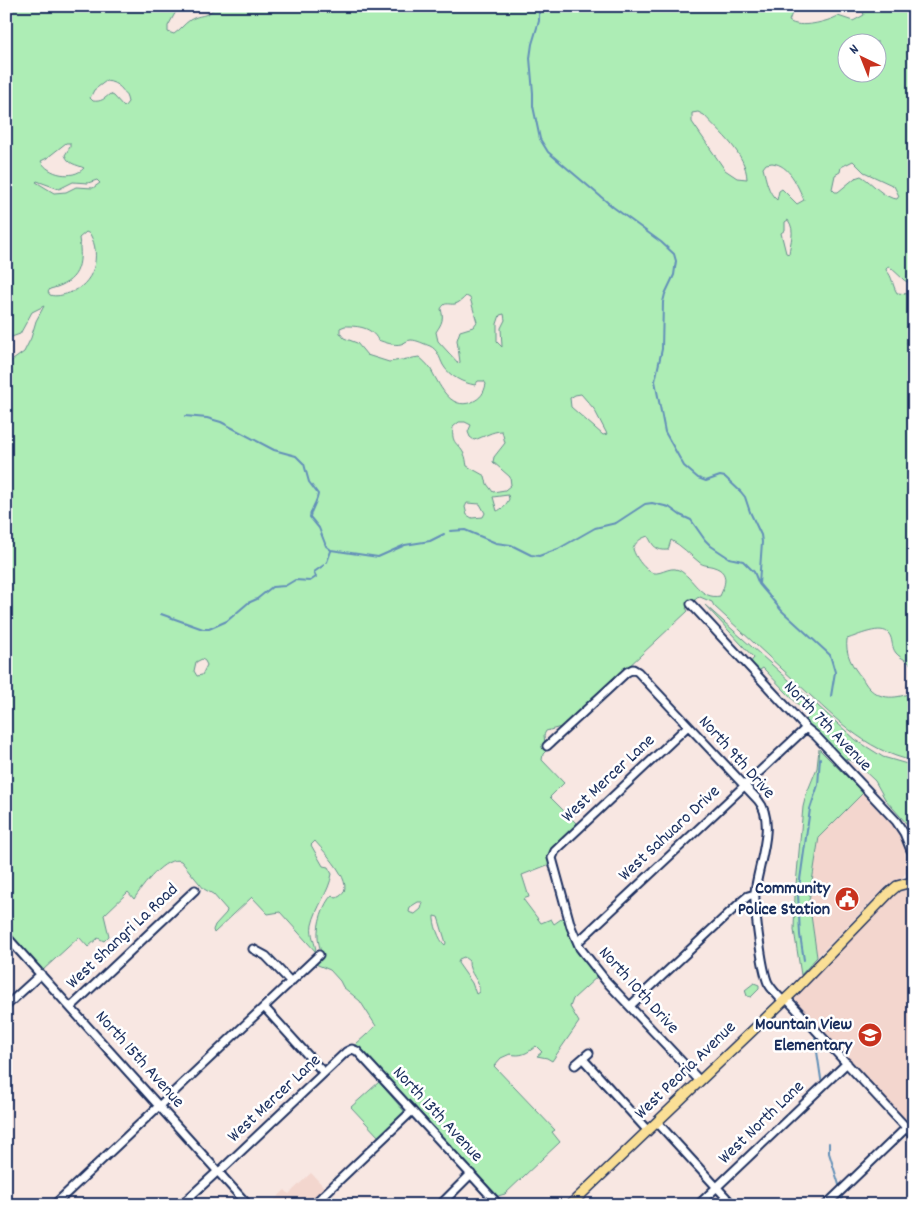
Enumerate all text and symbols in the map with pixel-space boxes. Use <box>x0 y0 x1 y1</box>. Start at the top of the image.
north arrow <box>838 32 888 82</box>
text: N <box>845 40 864 60</box>
street label: North 7th Avenue <box>777 676 877 778</box>
street label: North 9th Drive <box>692 711 780 805</box>
street label: West Mercer Lane <box>557 729 661 829</box>
street label: West Sahuaro Drive <box>614 780 726 888</box>
place label: Community Police Station <box>738 877 831 923</box>
street label: West Shangri La Road <box>61 878 185 996</box>
public building icon: Community Police Station <box>834 886 860 912</box>
street label: North 10th Drive <box>592 942 684 1040</box>
street label: North 15th Avenue <box>89 1006 190 1114</box>
place label: Mountain View Elementary <box>755 1013 853 1059</box>
street label: West Peoria Avenue <box>630 1016 742 1126</box>
school or university icon: Mountain View Elementary <box>857 1022 883 1048</box>
street label: West Mercer Lane <box>223 1049 327 1149</box>
street label: North 13th Avenue <box>386 1062 488 1168</box>
street label: West North Lane <box>713 1075 811 1171</box>

